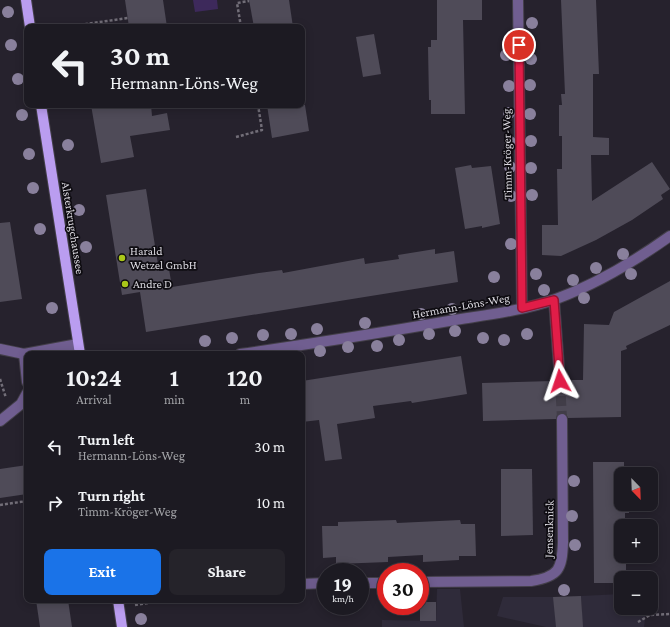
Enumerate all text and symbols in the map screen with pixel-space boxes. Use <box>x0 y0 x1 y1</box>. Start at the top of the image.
pin <box>502 28 536 62</box>
icon: arrive <box>508 34 530 56</box>
icon: left <box>44 40 96 92</box>
text: 30 m <box>110 40 170 71</box>
text: Hermann-Löns-Weg <box>110 73 258 93</box>
street label: Timm-Kröger-Weg <box>499 108 515 200</box>
street label: Alsterkrugchaussee <box>59 181 87 275</box>
place label: Harald Wetzel GmbH <box>130 244 197 272</box>
marker: Harald Wetzel GmbH <box>117 253 127 263</box>
place label: Andre D <box>133 277 172 291</box>
marker: Andre D <box>120 279 130 289</box>
street label: Hermann-Löns-Weg <box>411 291 511 321</box>
position arrow <box>539 360 581 402</box>
text: 10:24 <box>66 364 122 391</box>
text: 1 <box>170 364 179 391</box>
text: 120 <box>227 364 263 391</box>
text: Arrival <box>76 392 112 407</box>
text: min <box>164 392 185 407</box>
text: m <box>240 392 250 407</box>
text: Turn left <box>78 432 134 448</box>
icon: left <box>44 436 66 458</box>
text: 30 m <box>255 439 285 455</box>
text: Hermann-Löns-Weg <box>78 448 185 463</box>
north arrow <box>614 467 658 511</box>
map controls <box>614 467 658 615</box>
text: Turn right <box>78 488 145 504</box>
icon: right <box>44 492 66 514</box>
text: 10 m <box>257 495 285 511</box>
street label: Jensenknick <box>541 500 557 559</box>
text: Timm-Kröger-Weg <box>78 504 177 519</box>
button: + <box>614 519 658 563</box>
button: Exit <box>44 549 161 595</box>
button: Share <box>169 549 285 595</box>
speed limit sign: 30 <box>377 563 429 615</box>
button: − <box>614 571 658 615</box>
text: 19 <box>334 573 352 595</box>
text: km/h <box>332 593 354 604</box>

